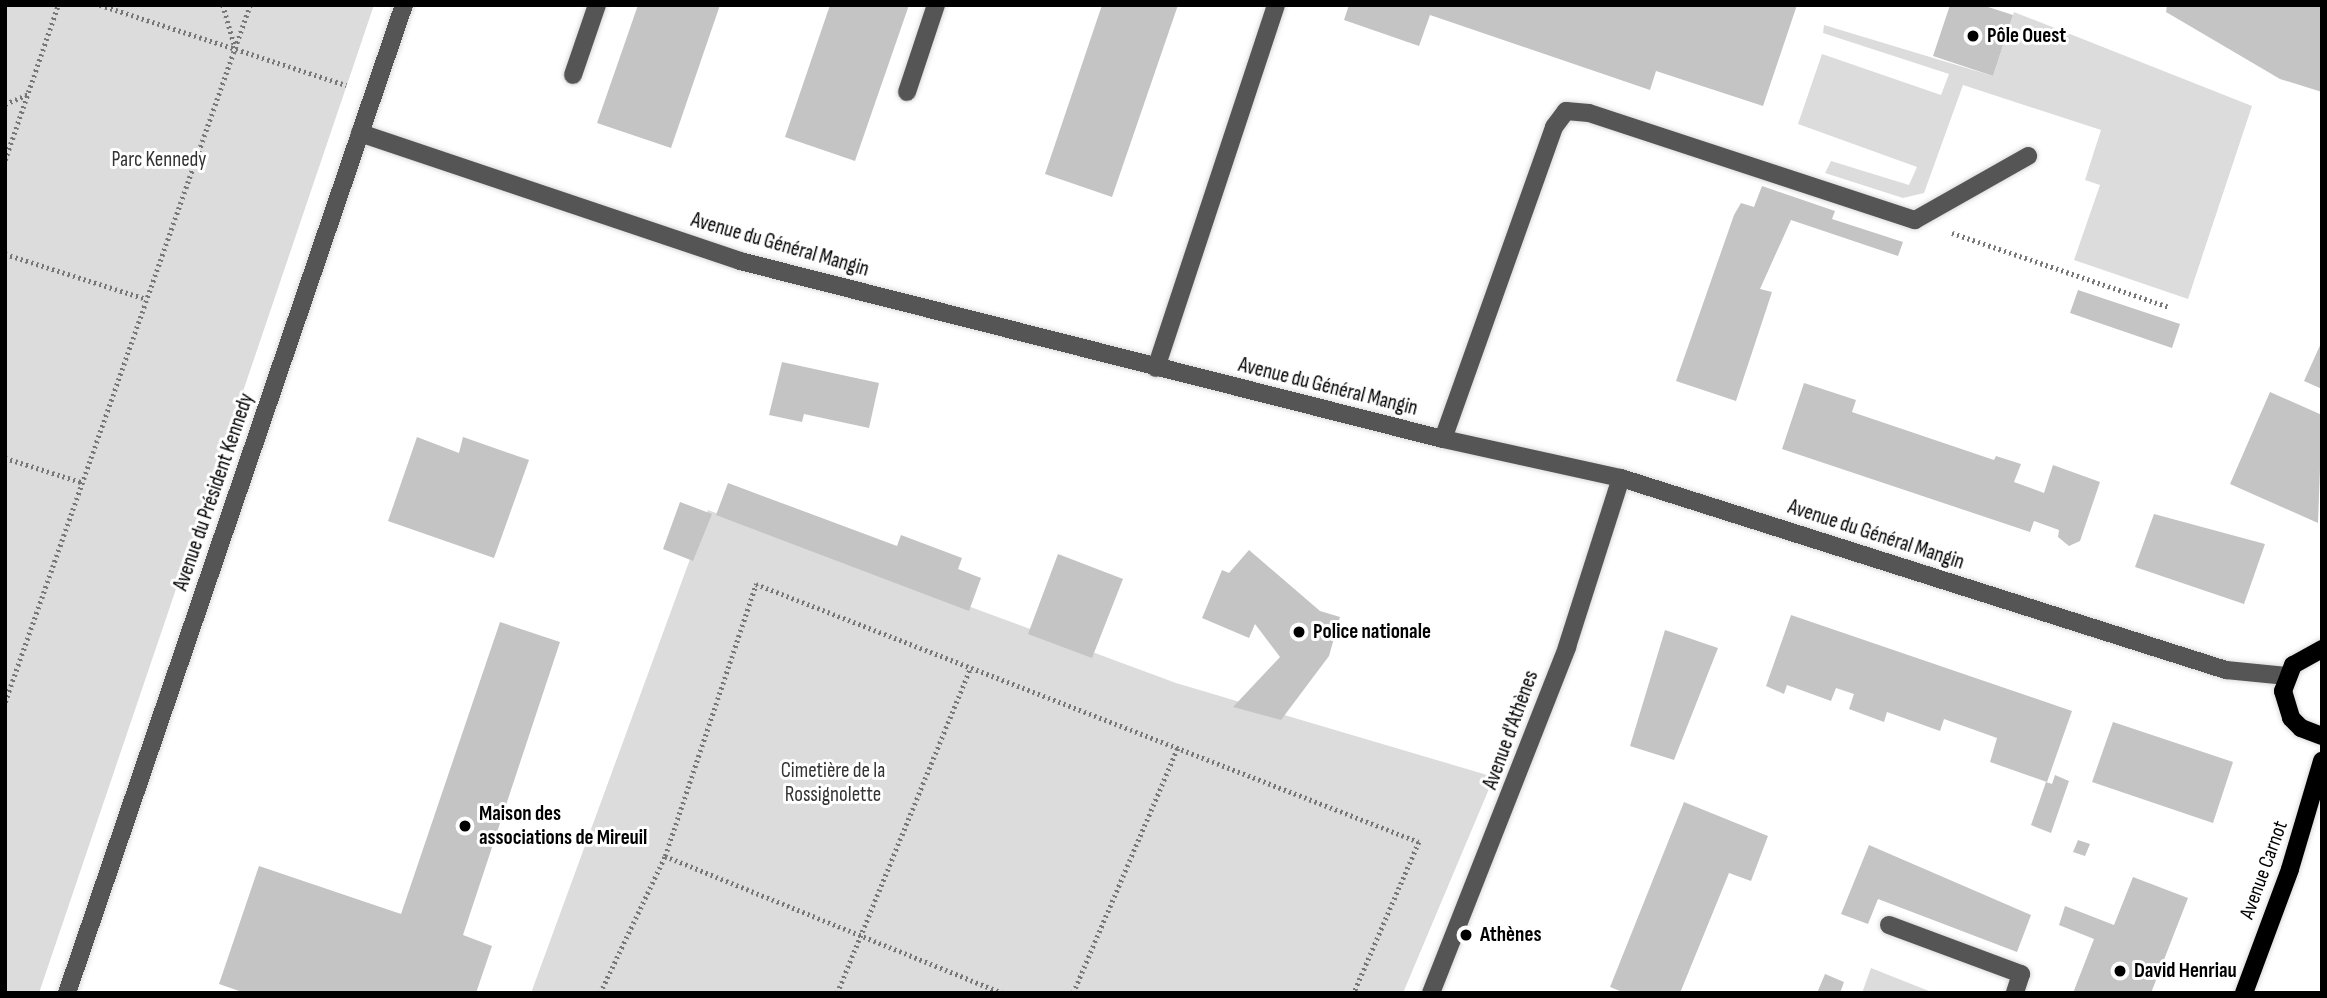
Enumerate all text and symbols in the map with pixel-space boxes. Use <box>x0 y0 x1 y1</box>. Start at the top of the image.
place label: Pôle Ouest <box>1987 23 2066 49</box>
marker: Pôle Ouest <box>1965 28 1981 44</box>
park label: Parc Kennedy <box>112 147 206 173</box>
street label: Avenue du Général Mangin <box>688 208 872 282</box>
street label: Avenue du Général Mangin <box>1236 353 1420 421</box>
street label: Avenue du Président Kennedy <box>168 390 260 594</box>
street label: Avenue du Général Mangin <box>1785 495 1967 575</box>
place label: Police nationale <box>1313 619 1431 645</box>
marker: Police nationale <box>1291 624 1307 640</box>
street label: Avenue d'Athènes <box>1478 667 1544 793</box>
park label: Cimetière de la Rossignolette <box>781 758 885 808</box>
place label: Maison des associations de Mireuil <box>479 801 647 851</box>
street label: Avenue Carnot <box>2235 817 2293 923</box>
marker: Maison des associations de Mireuil <box>457 818 473 834</box>
place label: Athènes <box>1480 922 1541 948</box>
marker: Athènes <box>1458 927 1474 943</box>
place label: David Henriau <box>2134 958 2237 984</box>
marker: David Henriau <box>2112 963 2128 979</box>

